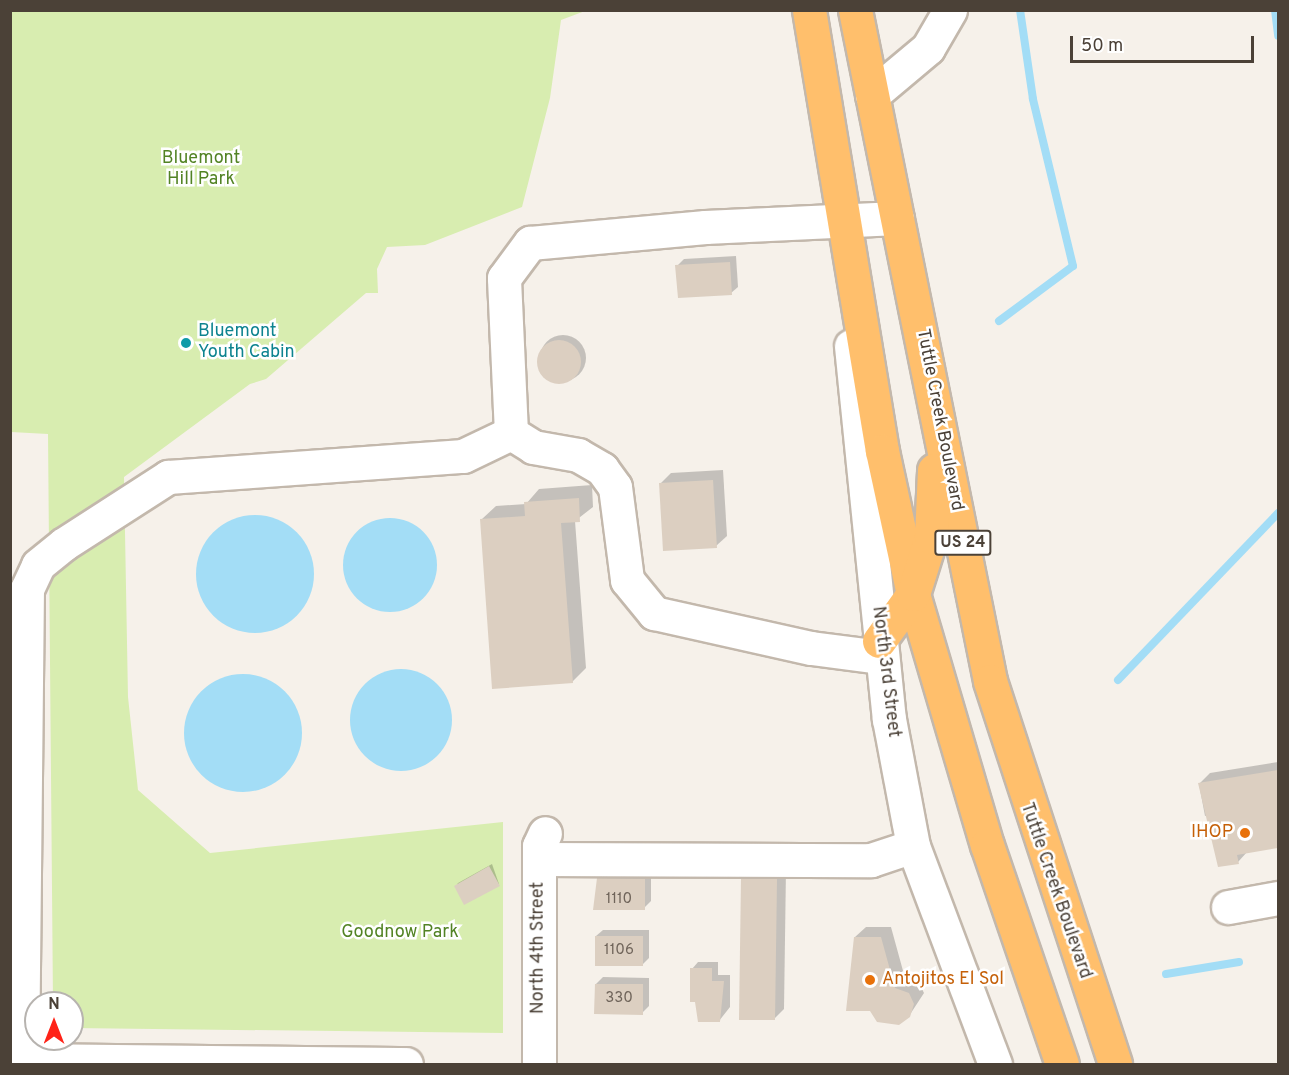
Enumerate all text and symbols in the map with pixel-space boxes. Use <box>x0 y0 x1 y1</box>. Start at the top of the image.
scale bar <box>1073 24 1258 62</box>
text: 50 m <box>1081 35 1123 58</box>
park label: Bluemont Hill Park <box>162 149 240 192</box>
place label: Bluemont Youth Cabin <box>198 322 295 364</box>
street label: Tuttle Creek Boulevard <box>911 327 967 513</box>
marker: Bluemont Youth Cabin <box>179 336 193 350</box>
road number: US 24 <box>933 530 993 556</box>
street label: North 3rd Street <box>866 605 904 739</box>
street label: Tuttle Creek Boulevard <box>1015 800 1095 982</box>
place label: IHOP <box>1191 822 1233 844</box>
marker: IHOP <box>1238 826 1252 840</box>
street label: North 4th Street <box>528 882 550 1014</box>
house number: 1110 <box>606 891 632 909</box>
park label: Goodnow Park <box>341 922 459 944</box>
house number: 1106 <box>604 942 634 960</box>
place label: Antojitos El Sol <box>882 969 1004 991</box>
marker: Antojitos El Sol <box>863 973 877 987</box>
house number: 330 <box>605 990 633 1008</box>
north arrow <box>24 991 84 1051</box>
text: N <box>48 995 60 1015</box>

